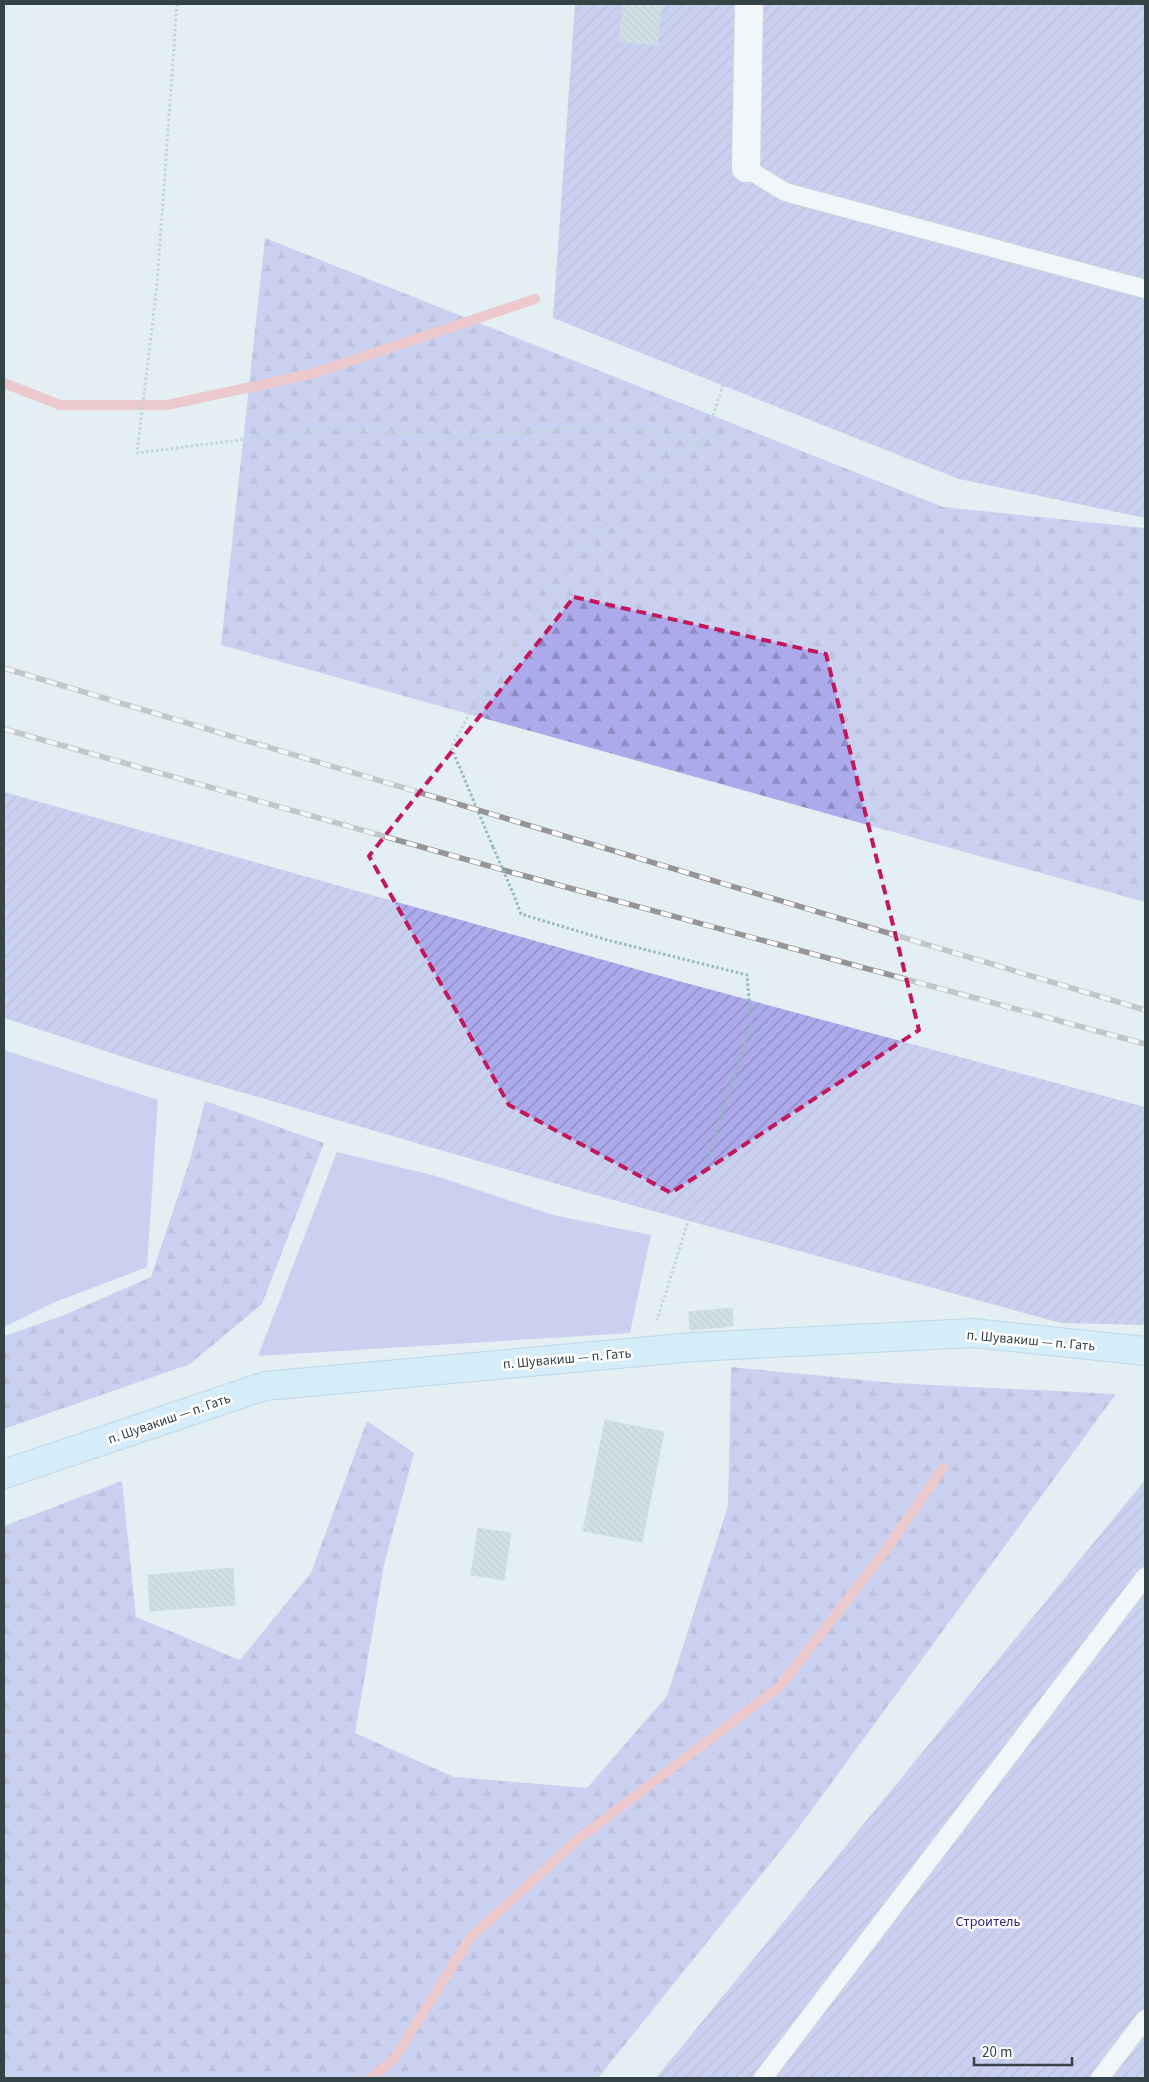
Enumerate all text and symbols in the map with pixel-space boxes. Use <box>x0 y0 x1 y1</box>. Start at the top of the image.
street label: п. Шувакиш — п. Гать <box>966 1325 1096 1357</box>
street label: п. Шувакиш — п. Гать <box>502 1343 632 1375</box>
street label: п. Шувакиш — п. Гать <box>105 1388 234 1449</box>
park label: Строитель <box>956 1912 1021 1932</box>
scale bar <box>974 2034 1072 2066</box>
text: 20 m <box>982 2042 1012 2063</box>

